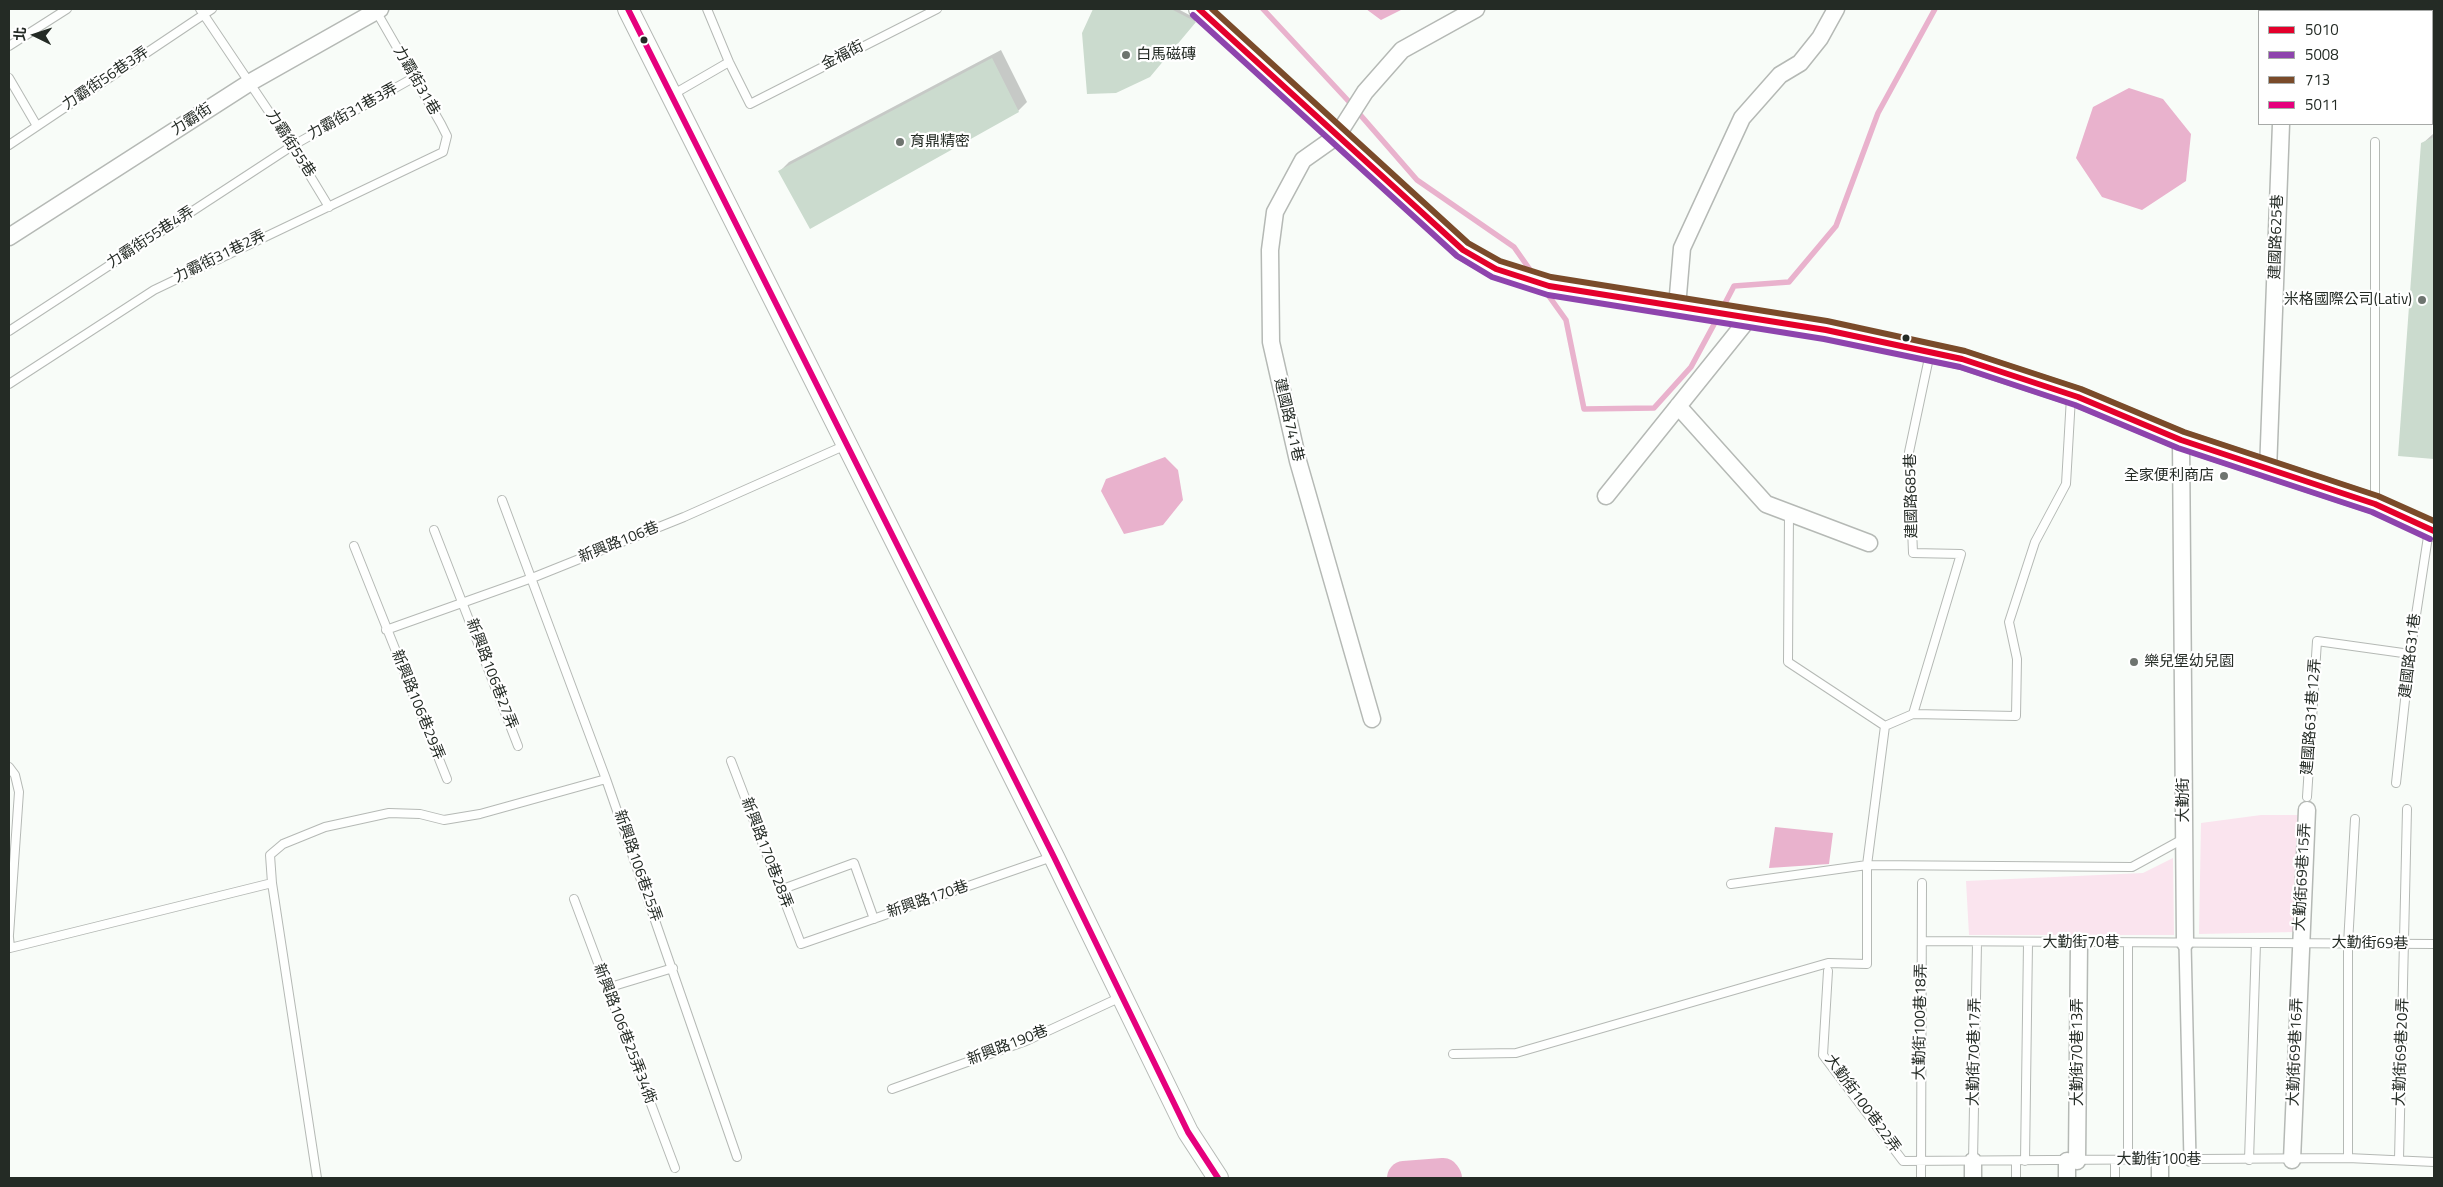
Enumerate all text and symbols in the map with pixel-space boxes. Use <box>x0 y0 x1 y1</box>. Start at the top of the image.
north arrow <box>10 10 60 60</box>
legend <box>2258 10 2433 125</box>
text: 5010 <box>2305 18 2339 41</box>
text: 北 <box>9 26 31 42</box>
unlabelled marker <box>639 35 649 45</box>
street label: 金福街 <box>819 38 867 74</box>
street label: 力霸街31巷 <box>389 43 443 119</box>
text: 5008 <box>2305 43 2339 66</box>
street label: 力霸街56巷3弄 <box>59 44 153 114</box>
place label: 白馬磁磚 <box>1136 46 1196 64</box>
marker: 白馬磁磚 <box>1120 49 1132 61</box>
text: 713 <box>2305 68 2330 91</box>
street label: 力霸街31巷3弄 <box>305 80 401 144</box>
text: 5011 <box>2305 93 2339 116</box>
street label: 力霸街 <box>168 100 216 140</box>
street label: 力霸街55巷 <box>262 107 318 181</box>
place label: 育鼎精密 <box>910 133 970 151</box>
marker: 育鼎精密 <box>894 136 906 148</box>
street label: 建國路625巷 <box>2267 194 2287 280</box>
street label: 力霸街55巷4弄 <box>104 203 198 273</box>
street label: 力霸街31巷2弄 <box>171 227 269 287</box>
place label: 米格國際公司(Lativ) <box>2284 291 2412 309</box>
marker: 米格國際公司(Lativ) <box>2416 294 2428 306</box>
unlabelled marker <box>1901 333 1911 343</box>
street label: 建國路741巷 <box>1270 376 1306 464</box>
street label: 建國路685巷 <box>1902 453 1922 539</box>
place label: 全家便利商店 <box>2124 467 2214 485</box>
marker: 全家便利商店 <box>2218 470 2230 482</box>
street label: 新興路106巷 <box>576 519 662 567</box>
street label: 建國路631巷 <box>2397 613 2425 699</box>
street label: 新興路106巷27弄 <box>462 616 520 732</box>
street label: 新興路106巷29弄 <box>387 647 447 763</box>
place label: 樂兒堡幼兒園 <box>2144 653 2234 671</box>
marker: 樂兒堡幼兒園 <box>2128 656 2140 668</box>
street label: 建國路631巷12弄 <box>2299 658 2325 776</box>
street label: 大勤街 <box>2175 778 2193 822</box>
street label: 新興路170巷28弄 <box>737 795 795 911</box>
street label: 新興路106巷25弄 <box>609 808 665 924</box>
street label: 大勤街69巷15弄 <box>2291 822 2315 932</box>
street label: 新興路170巷 <box>885 878 971 922</box>
street label: 大勤街70巷 <box>2043 934 2119 952</box>
street label: 大勤街69巷 <box>2331 934 2409 954</box>
street label: 新興路106巷25弄34衖 <box>589 961 659 1107</box>
street label: 大勤街100巷18弄 <box>1911 963 1931 1081</box>
street label: 大勤街69巷16弄 <box>2285 997 2307 1107</box>
street label: 大勤街69巷20弄 <box>2391 997 2413 1107</box>
street label: 大勤街70巷17弄 <box>1965 998 1985 1106</box>
street label: 大勤街70巷13弄 <box>2069 998 2087 1106</box>
street label: 新興路190巷 <box>965 1022 1051 1070</box>
street label: 大勤街100巷22弄 <box>1820 1051 1904 1157</box>
street label: 大勤街100巷 <box>2116 1151 2202 1169</box>

